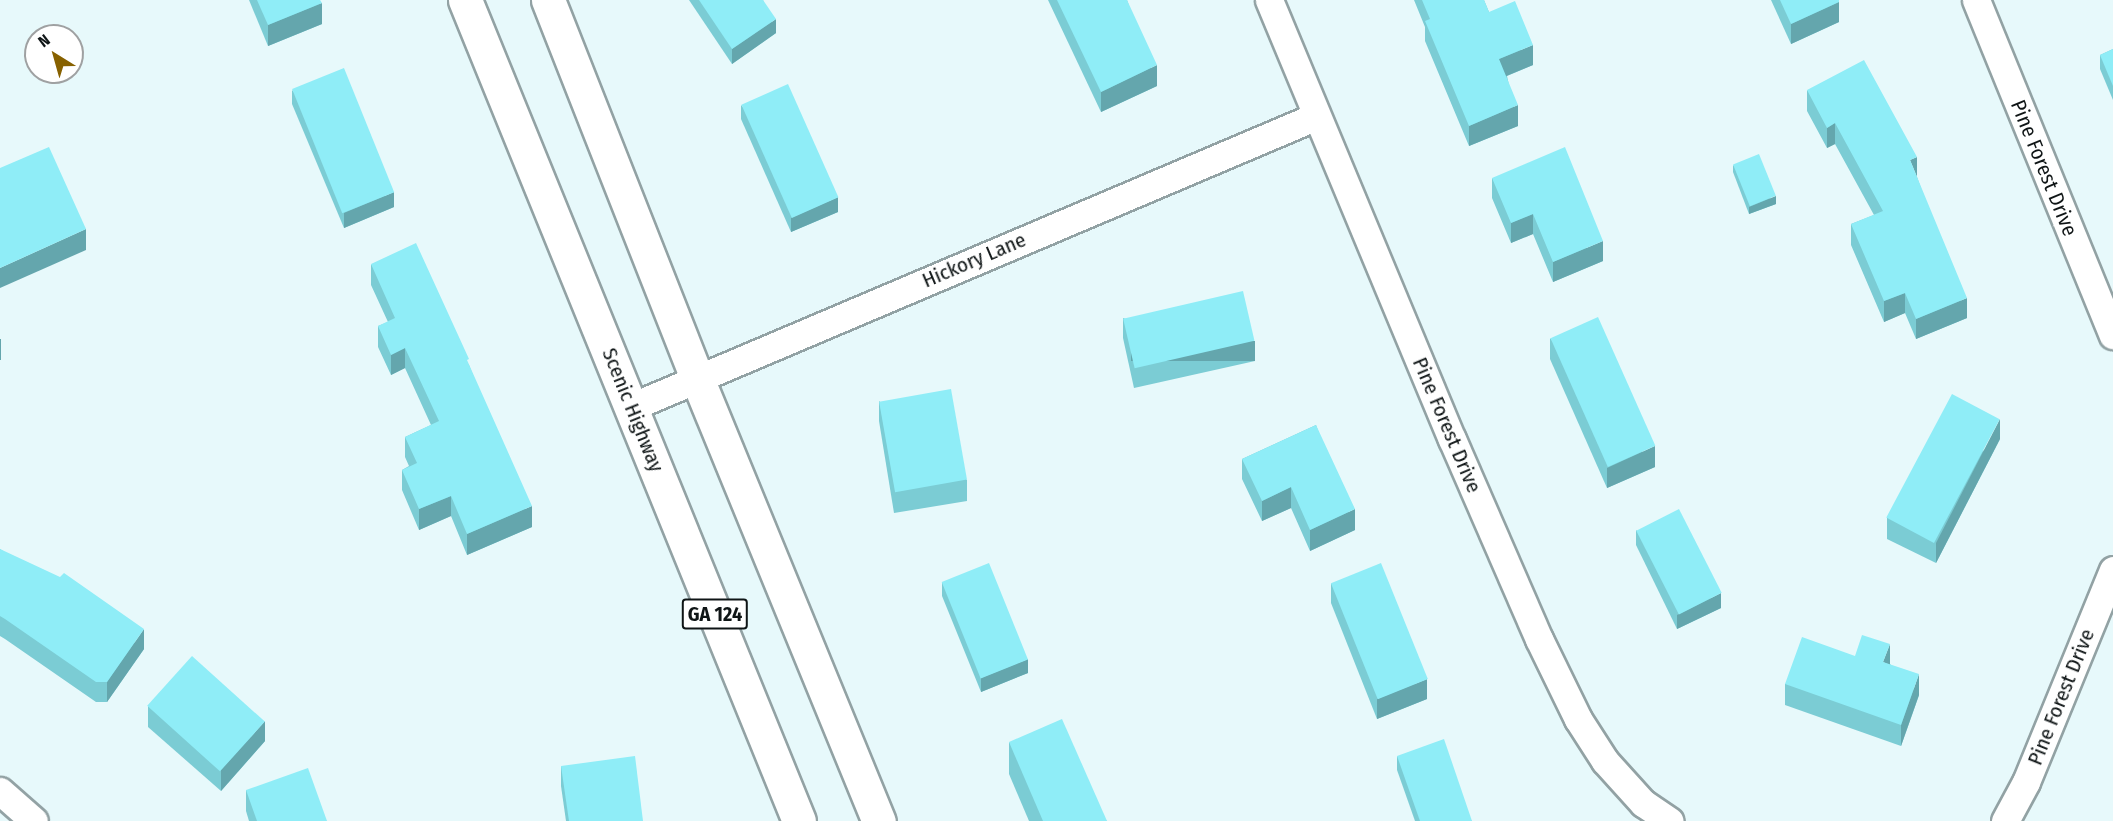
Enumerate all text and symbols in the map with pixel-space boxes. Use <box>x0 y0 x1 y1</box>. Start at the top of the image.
north arrow <box>24 24 84 84</box>
text: N <box>35 30 54 51</box>
street label: Pine Forest Drive <box>2005 96 2083 240</box>
street label: Hickory Lane <box>918 227 1030 293</box>
street label: Scenic Highway <box>597 344 669 476</box>
street label: Pine Forest Drive <box>1407 354 1487 496</box>
road number: GA 124 <box>680 597 750 631</box>
street label: Pine Forest Drive <box>2022 625 2100 769</box>

